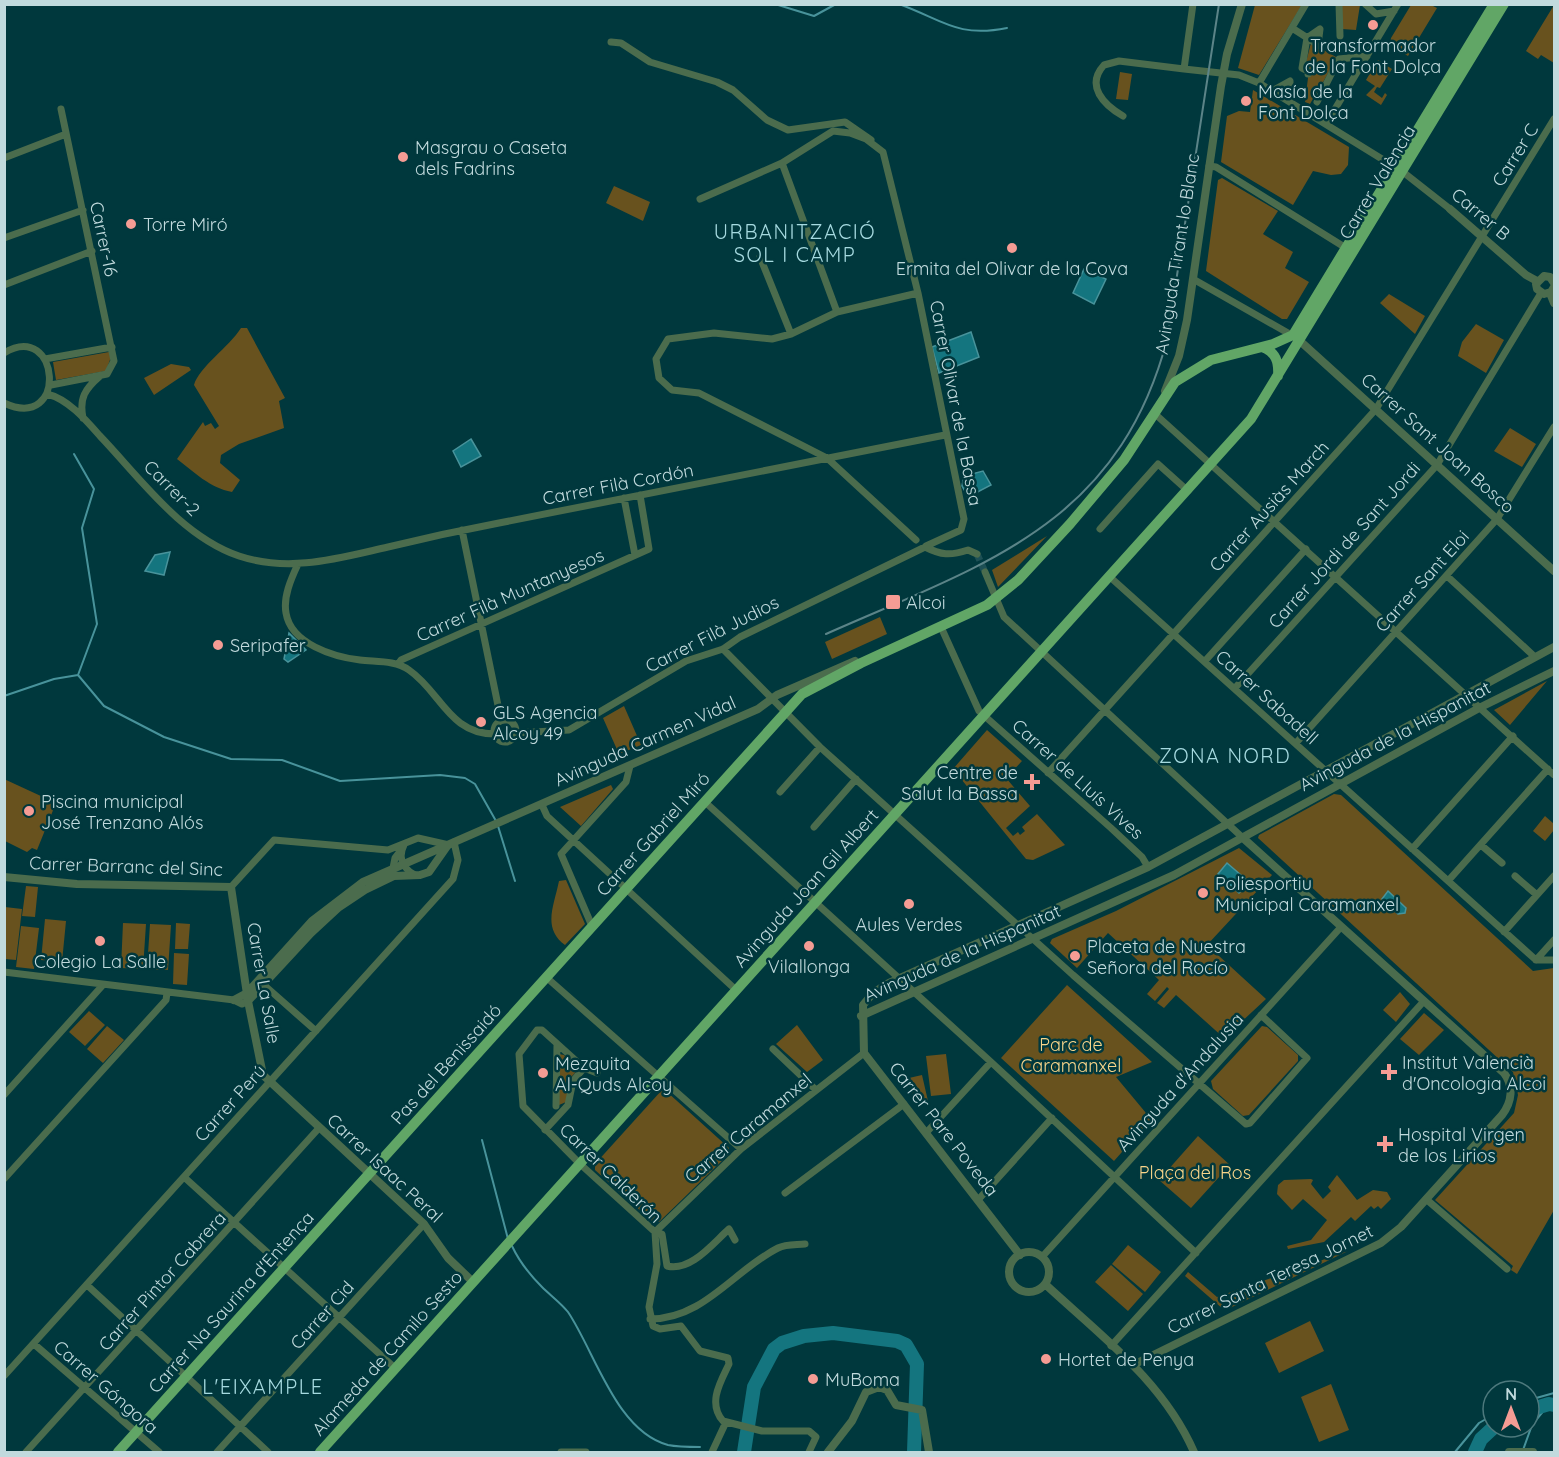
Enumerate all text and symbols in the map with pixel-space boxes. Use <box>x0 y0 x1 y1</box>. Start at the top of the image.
marker: Transformador de la Font Dolça <box>1366 18 1380 32</box>
place label: Transformador de la Font Dolça <box>1305 34 1441 78</box>
place label: Masía de la Font Dolça <box>1258 80 1353 124</box>
marker: Masía de la Font Dolça <box>1239 94 1253 108</box>
street label: Carrer C <box>1487 119 1543 191</box>
street label: Carrer València <box>1334 121 1420 243</box>
place label: Masgrau o Caseta dels Fadrins <box>415 136 567 180</box>
marker: Masgrau o Caseta dels Fadrins <box>396 150 410 164</box>
street label: Avinguda Tirant lo Blanc <box>1150 152 1204 356</box>
street label: Carrer B <box>1447 183 1515 245</box>
street label: Carrer-16 <box>85 200 123 279</box>
place label: Torre Miró <box>143 213 228 236</box>
marker: Torre Miró <box>124 217 138 231</box>
district label: URBANITZACIÓ SOL I CAMP <box>714 219 876 267</box>
marker: Ermita del Olivar de la Cova <box>1005 241 1019 255</box>
place label: Ermita del Olivar de la Cova <box>896 257 1128 280</box>
street label: Carrer Olivar de la Bassa <box>925 298 987 508</box>
street label: Carrer Sant Joan Bosco <box>1356 368 1520 518</box>
street label: Carrer Ausiàs March <box>1204 436 1334 576</box>
street label: Carrer-2 <box>139 455 205 521</box>
street label: Carrer Jordi de Sant Jordi <box>1263 457 1425 633</box>
street label: Carrer Filà Cordón <box>540 458 696 510</box>
street label: Carrer Sant Eloi <box>1370 525 1474 637</box>
street label: Carrer Filà Muntanyesos <box>413 543 607 647</box>
street label: Carrer Filà Judios <box>641 590 783 678</box>
place label: Alcoi <box>906 591 946 614</box>
marker: Alcoi <box>884 593 902 611</box>
place label: Seripafer <box>230 634 306 657</box>
marker: Seripafer <box>211 638 225 652</box>
street label: Carrer Sabadell <box>1211 645 1323 749</box>
street label: Avinguda de la Hispanitat <box>1295 676 1495 796</box>
street label: Avinguda Carmen Vidal <box>551 691 739 791</box>
place label: GLS Agencia Alcoy 49 <box>493 701 597 745</box>
street label: Carrer de Lluís Vives <box>1007 714 1149 844</box>
marker: GLS Agencia Alcoy 49 <box>474 715 488 729</box>
district label: ZONA NORD <box>1159 743 1291 768</box>
place label: Centre de Salut la Bassa <box>901 761 1018 805</box>
street label: Carrer Gabriel Miró <box>591 767 715 901</box>
marker: Centre de Salut la Bassa <box>1023 773 1041 791</box>
place label: Piscina municipal José Trenzano Alós <box>41 790 203 834</box>
marker: Piscina municipal José Trenzano Alós <box>22 804 36 818</box>
street label: Avinguda Joan Gil Albert <box>729 804 883 972</box>
street label: Carrer Barranc del Sinc <box>29 851 223 881</box>
place label: Poliesportiu Municipal Caramanxel <box>1215 872 1399 916</box>
marker: Poliesportiu Municipal Caramanxel <box>1196 886 1210 900</box>
marker: Aules Verdes <box>902 897 916 911</box>
street label: Avinguda de la Hispanitat <box>860 899 1064 1007</box>
place label: Aules Verdes <box>856 913 962 936</box>
street label: Carrer La Salle <box>242 921 286 1045</box>
marker: Colegio La Salle <box>93 934 107 948</box>
place label: Placeta de Nuestra Señora del Rocío <box>1087 935 1246 979</box>
marker: Vilallonga <box>802 939 816 953</box>
marker: Placeta de Nuestra Señora del Rocío <box>1068 949 1082 963</box>
place label: Colegio La Salle <box>34 950 166 973</box>
place label: Vilallonga <box>768 955 850 978</box>
street label: Pas del Benissaidó <box>386 999 506 1129</box>
street label: Avinguda d'Andalusia <box>1112 1008 1248 1156</box>
park label: Parc de Caramanxel <box>1021 1033 1121 1077</box>
place label: Institut Valencià d'Oncologia Alcoi <box>1402 1051 1546 1095</box>
place label: Mezquita Al-Quds Alcoy <box>555 1052 672 1096</box>
street label: Carrer Pare Poveda <box>884 1057 1004 1201</box>
street label: Carrer Perú <box>189 1060 271 1146</box>
marker: Institut Valencià d'Oncologia Alcoi <box>1380 1063 1398 1081</box>
marker: Mezquita Al-Quds Alcoy <box>536 1066 550 1080</box>
street label: Carrer Caramanxel <box>680 1068 816 1188</box>
street label: Carrer Isaac Peral <box>322 1108 448 1228</box>
street label: Carrer Calderón <box>555 1118 667 1228</box>
place label: Hospital Virgen de los Lirios <box>1398 1123 1525 1167</box>
marker: Hospital Virgen de los Lirios <box>1376 1135 1394 1153</box>
park label: Plaça del Ros <box>1139 1161 1251 1184</box>
street label: Carrer Na Saurina d'Entença <box>143 1206 319 1398</box>
street label: Carrer Pintor Cabrera <box>93 1207 231 1355</box>
street label: Carrer Santa Teresa Jornet <box>1163 1219 1377 1339</box>
street label: Alameda de Camilo Sesto <box>307 1266 467 1440</box>
street label: Carrer Cid <box>285 1276 359 1354</box>
street label: Carrer Góngora <box>49 1335 163 1439</box>
place label: Hortet de Penya <box>1058 1348 1194 1371</box>
marker: Hortet de Penya <box>1039 1352 1053 1366</box>
place label: MuBoma <box>825 1368 900 1391</box>
marker: MuBoma <box>806 1372 820 1386</box>
district label: L'EIXAMPLE <box>202 1374 324 1399</box>
north arrow <box>1481 1379 1541 1439</box>
text: N <box>1505 1384 1517 1404</box>

